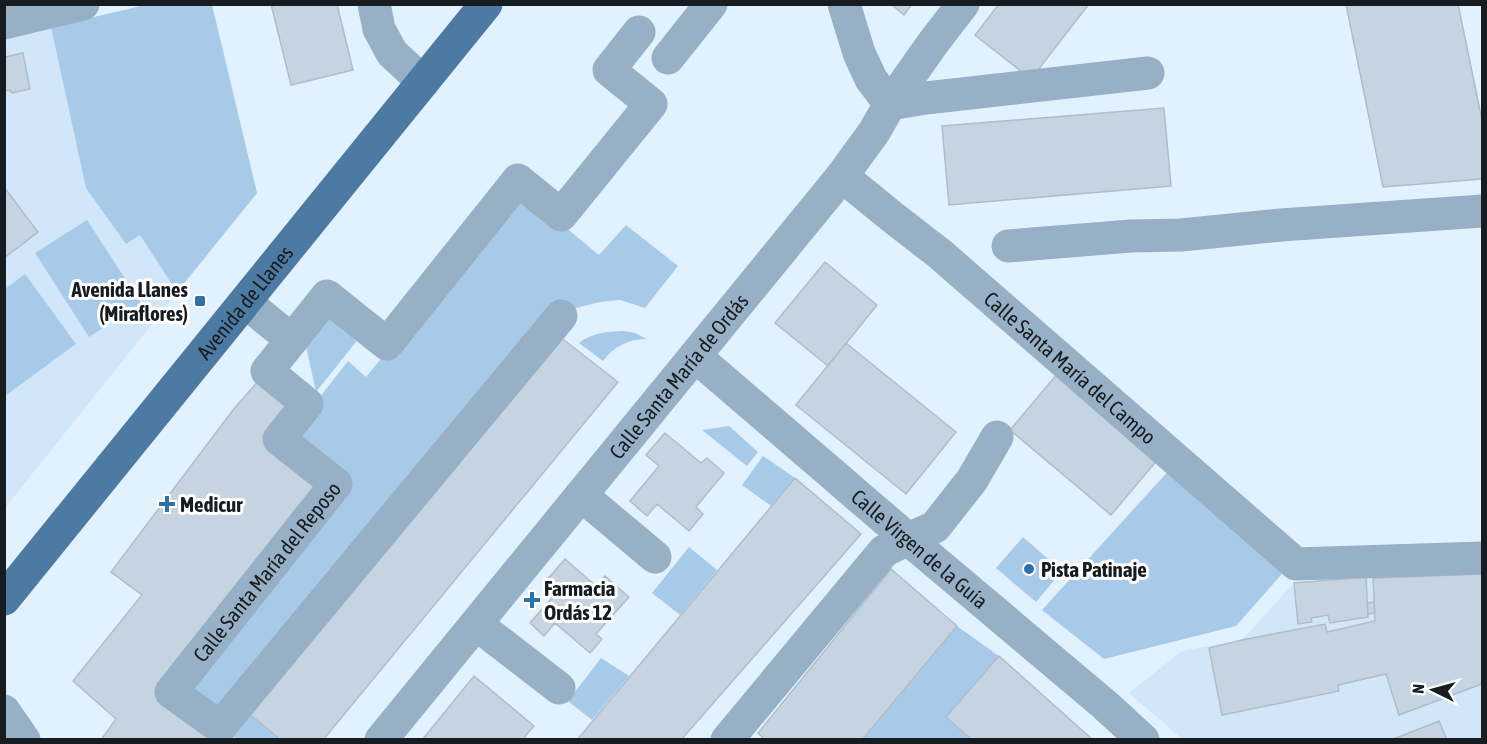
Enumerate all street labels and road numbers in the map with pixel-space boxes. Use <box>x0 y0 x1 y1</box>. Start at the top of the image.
street label: Avenida de Llanes <box>191 241 298 364</box>
street label: Calle Santa María del Campo <box>980 286 1161 449</box>
street label: Calle Santa María de Ordás <box>604 289 753 463</box>
street label: Calle Santa María del Reposo <box>188 477 345 666</box>
street label: Calle Virgen de la Guía <box>847 484 993 613</box>

